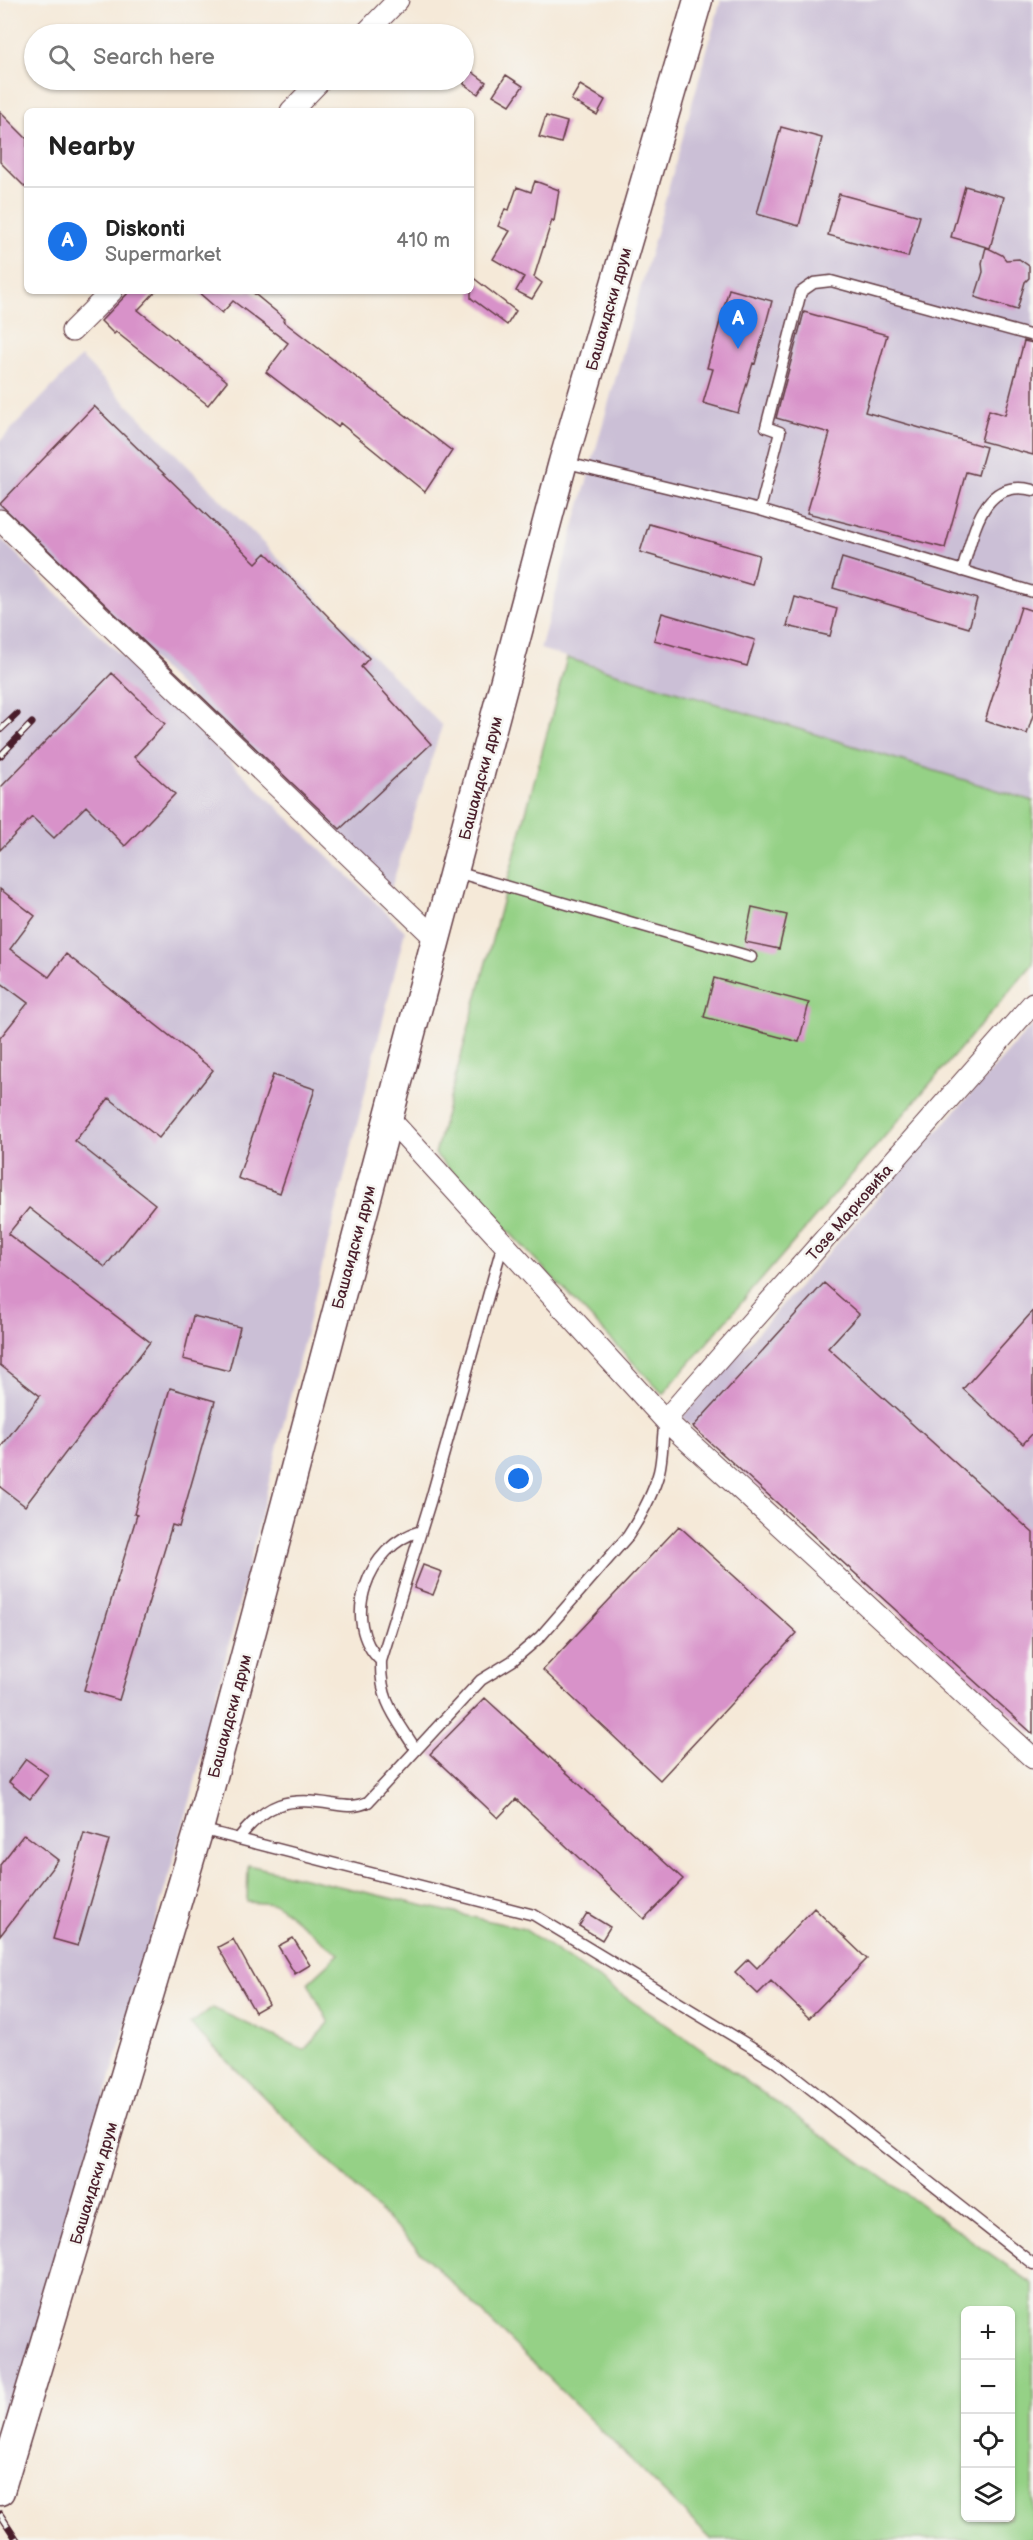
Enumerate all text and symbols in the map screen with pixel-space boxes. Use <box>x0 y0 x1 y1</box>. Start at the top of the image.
search box <box>24 24 474 90</box>
icon: search <box>45 41 78 74</box>
text: Search here <box>93 44 215 71</box>
text: Nearby <box>48 132 135 163</box>
text: Diskonti <box>105 216 185 243</box>
text: A <box>61 229 74 253</box>
text: 410 m <box>396 229 450 253</box>
text: Supermarket <box>105 243 221 267</box>
street label: Башаидски друм <box>583 246 636 373</box>
pin: A <box>718 300 758 349</box>
street label: Башаидски друм <box>456 714 507 842</box>
street label: Тозе Марковића <box>803 1160 898 1265</box>
street label: Башаидски друм <box>329 1183 380 1311</box>
your location <box>504 1464 533 1493</box>
street label: Башаидски друм <box>205 1652 256 1780</box>
street label: Башаидски друм <box>67 2120 122 2247</box>
map controls <box>961 2306 1015 2522</box>
button: + <box>961 2306 1015 2360</box>
button: − <box>961 2360 1015 2414</box>
button: locate <box>961 2414 1015 2468</box>
button: layers <box>961 2468 1015 2522</box>

